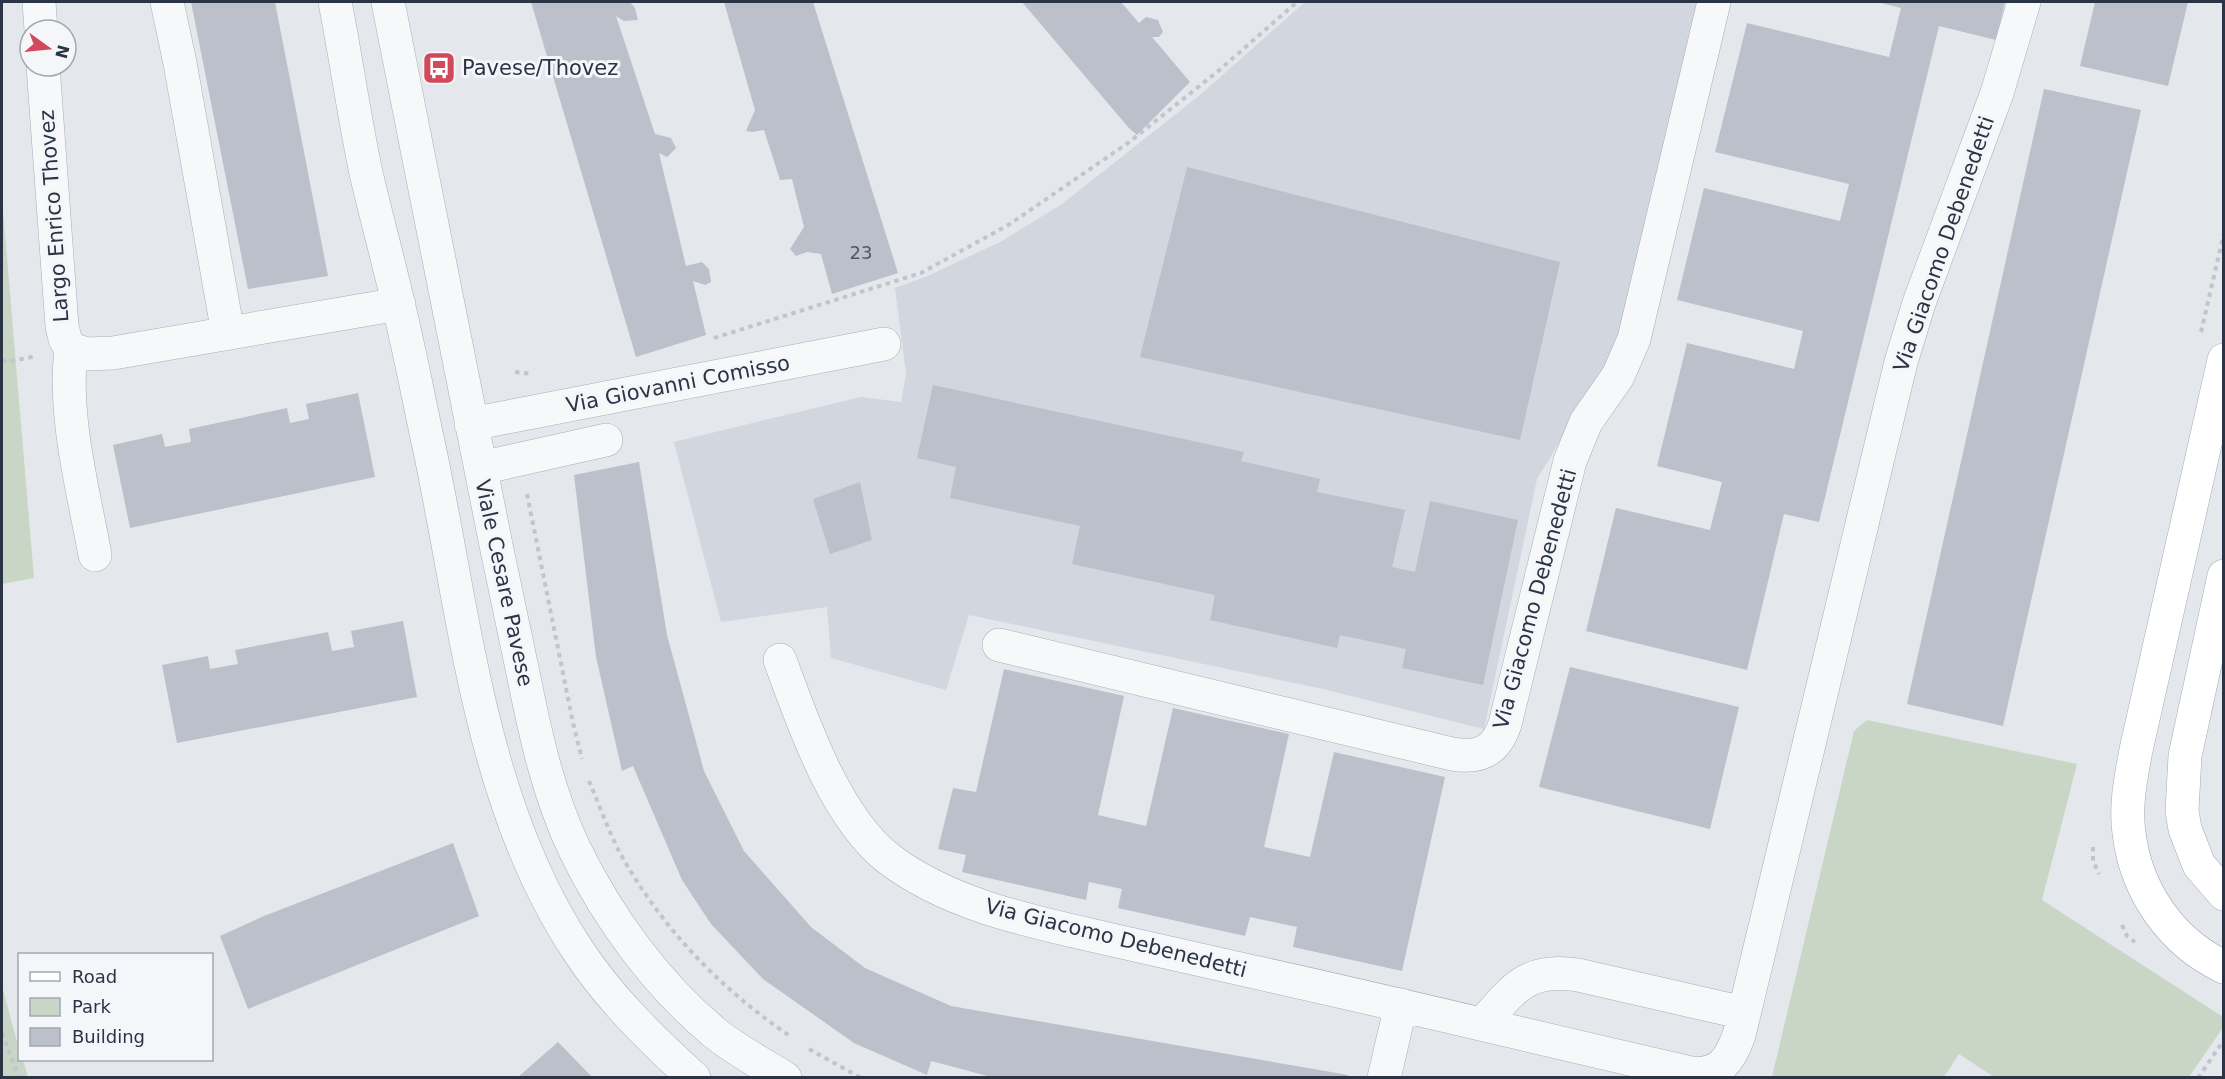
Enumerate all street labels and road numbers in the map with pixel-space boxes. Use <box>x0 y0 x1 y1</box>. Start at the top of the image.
street label: Largo Enrico Thovez <box>35 109 73 323</box>
street label: Via Giacomo Debenedetti <box>1889 113 1999 375</box>
street label: Via Giovanni Comisso <box>564 351 792 417</box>
street label: Via Giacomo Debenedetti <box>1489 466 1581 732</box>
street label: Viale Cesare Pavese <box>470 477 538 689</box>
street label: Via Giacomo Debenedetti <box>983 894 1249 982</box>

